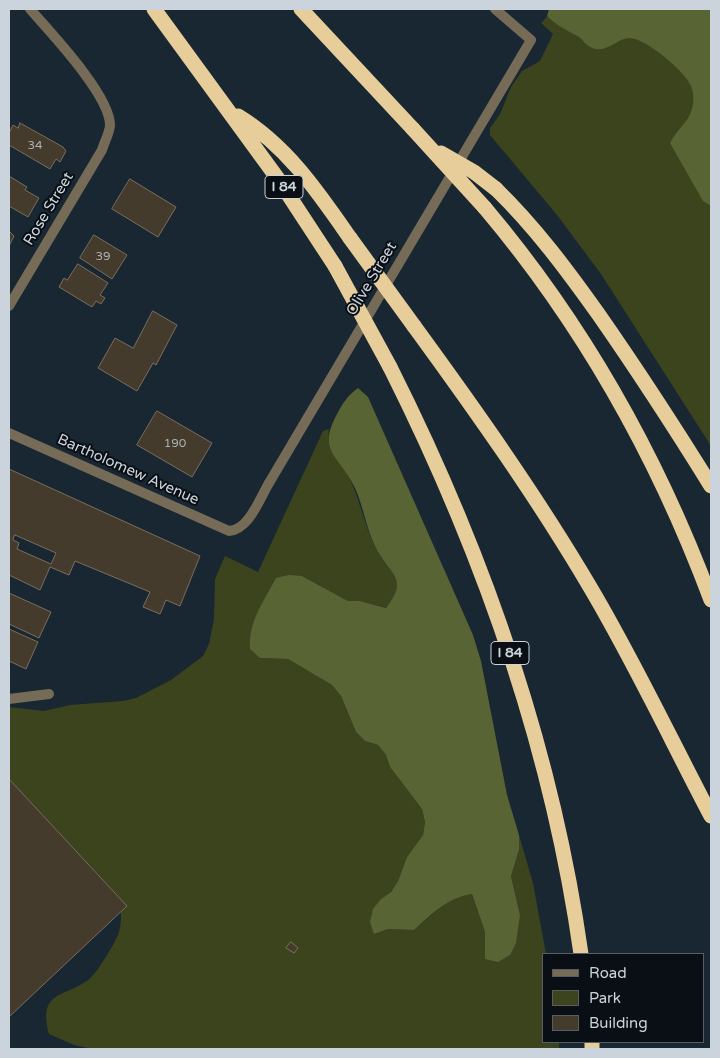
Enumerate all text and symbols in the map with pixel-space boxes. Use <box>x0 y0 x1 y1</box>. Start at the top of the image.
house number: 34 <box>27 139 43 153</box>
street label: Rose Street <box>20 169 78 249</box>
road number: I 84 <box>265 176 303 198</box>
street label: Olive Street <box>343 239 401 319</box>
house number: 39 <box>95 250 111 264</box>
street label: Bartholomew Avenue <box>54 431 202 509</box>
house number: 190 <box>164 437 186 451</box>
road number: I 84 <box>491 641 529 664</box>
legend <box>542 953 705 1043</box>
text: Road <box>589 964 627 982</box>
text: Park <box>589 989 621 1007</box>
text: Building <box>589 1014 648 1032</box>

